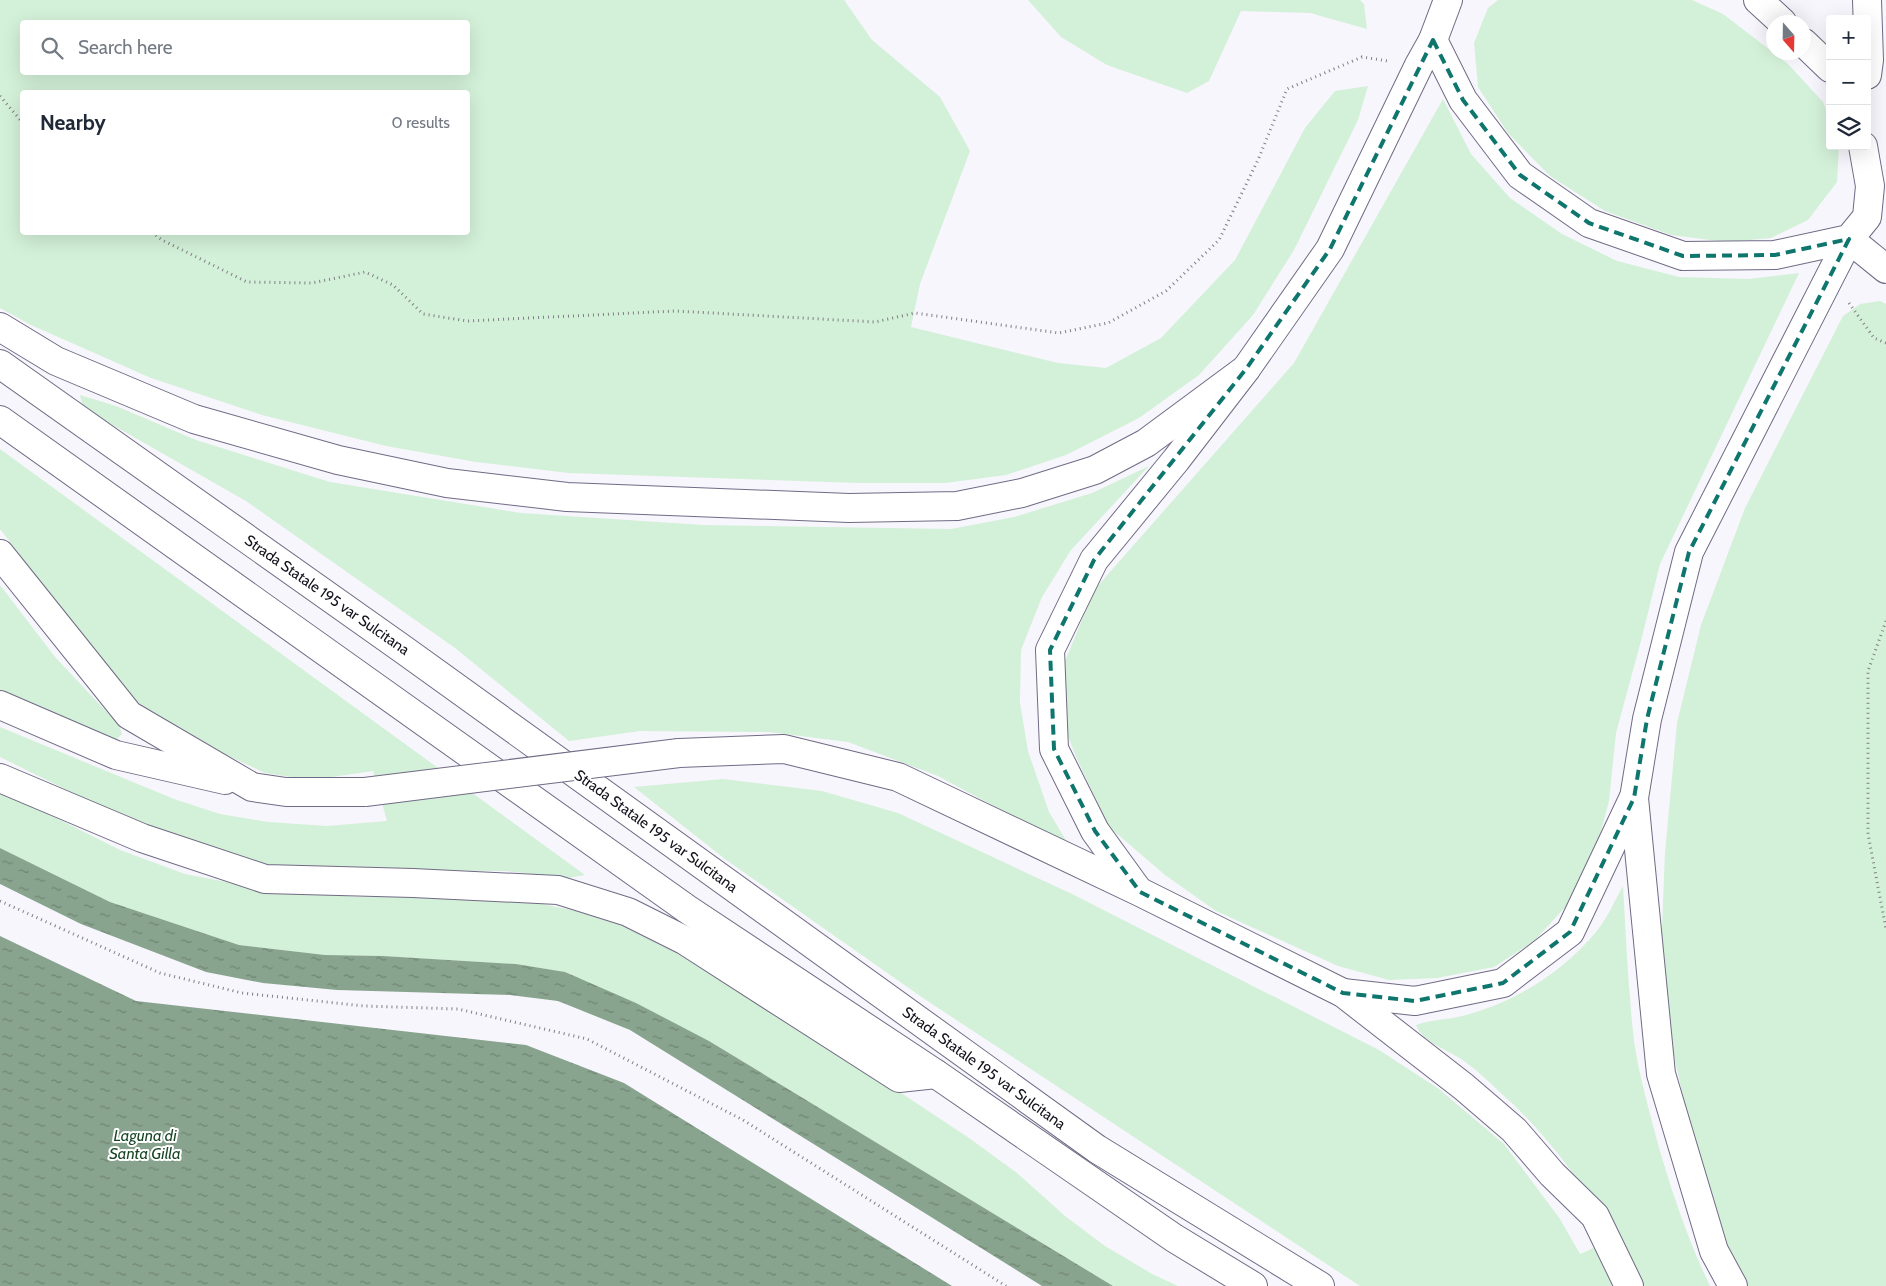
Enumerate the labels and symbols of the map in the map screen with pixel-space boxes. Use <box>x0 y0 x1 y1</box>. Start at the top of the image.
north arrow <box>1766 15 1811 60</box>
street label: Strada Statale 195 var Sulcitana <box>241 531 414 659</box>
street label: Strada Statale 195 var Sulcitana <box>571 766 742 897</box>
street label: Strada Statale 195 var Sulcitana <box>899 1003 1070 1134</box>
water label: Laguna di Santa Gilla <box>109 1126 181 1163</box>

